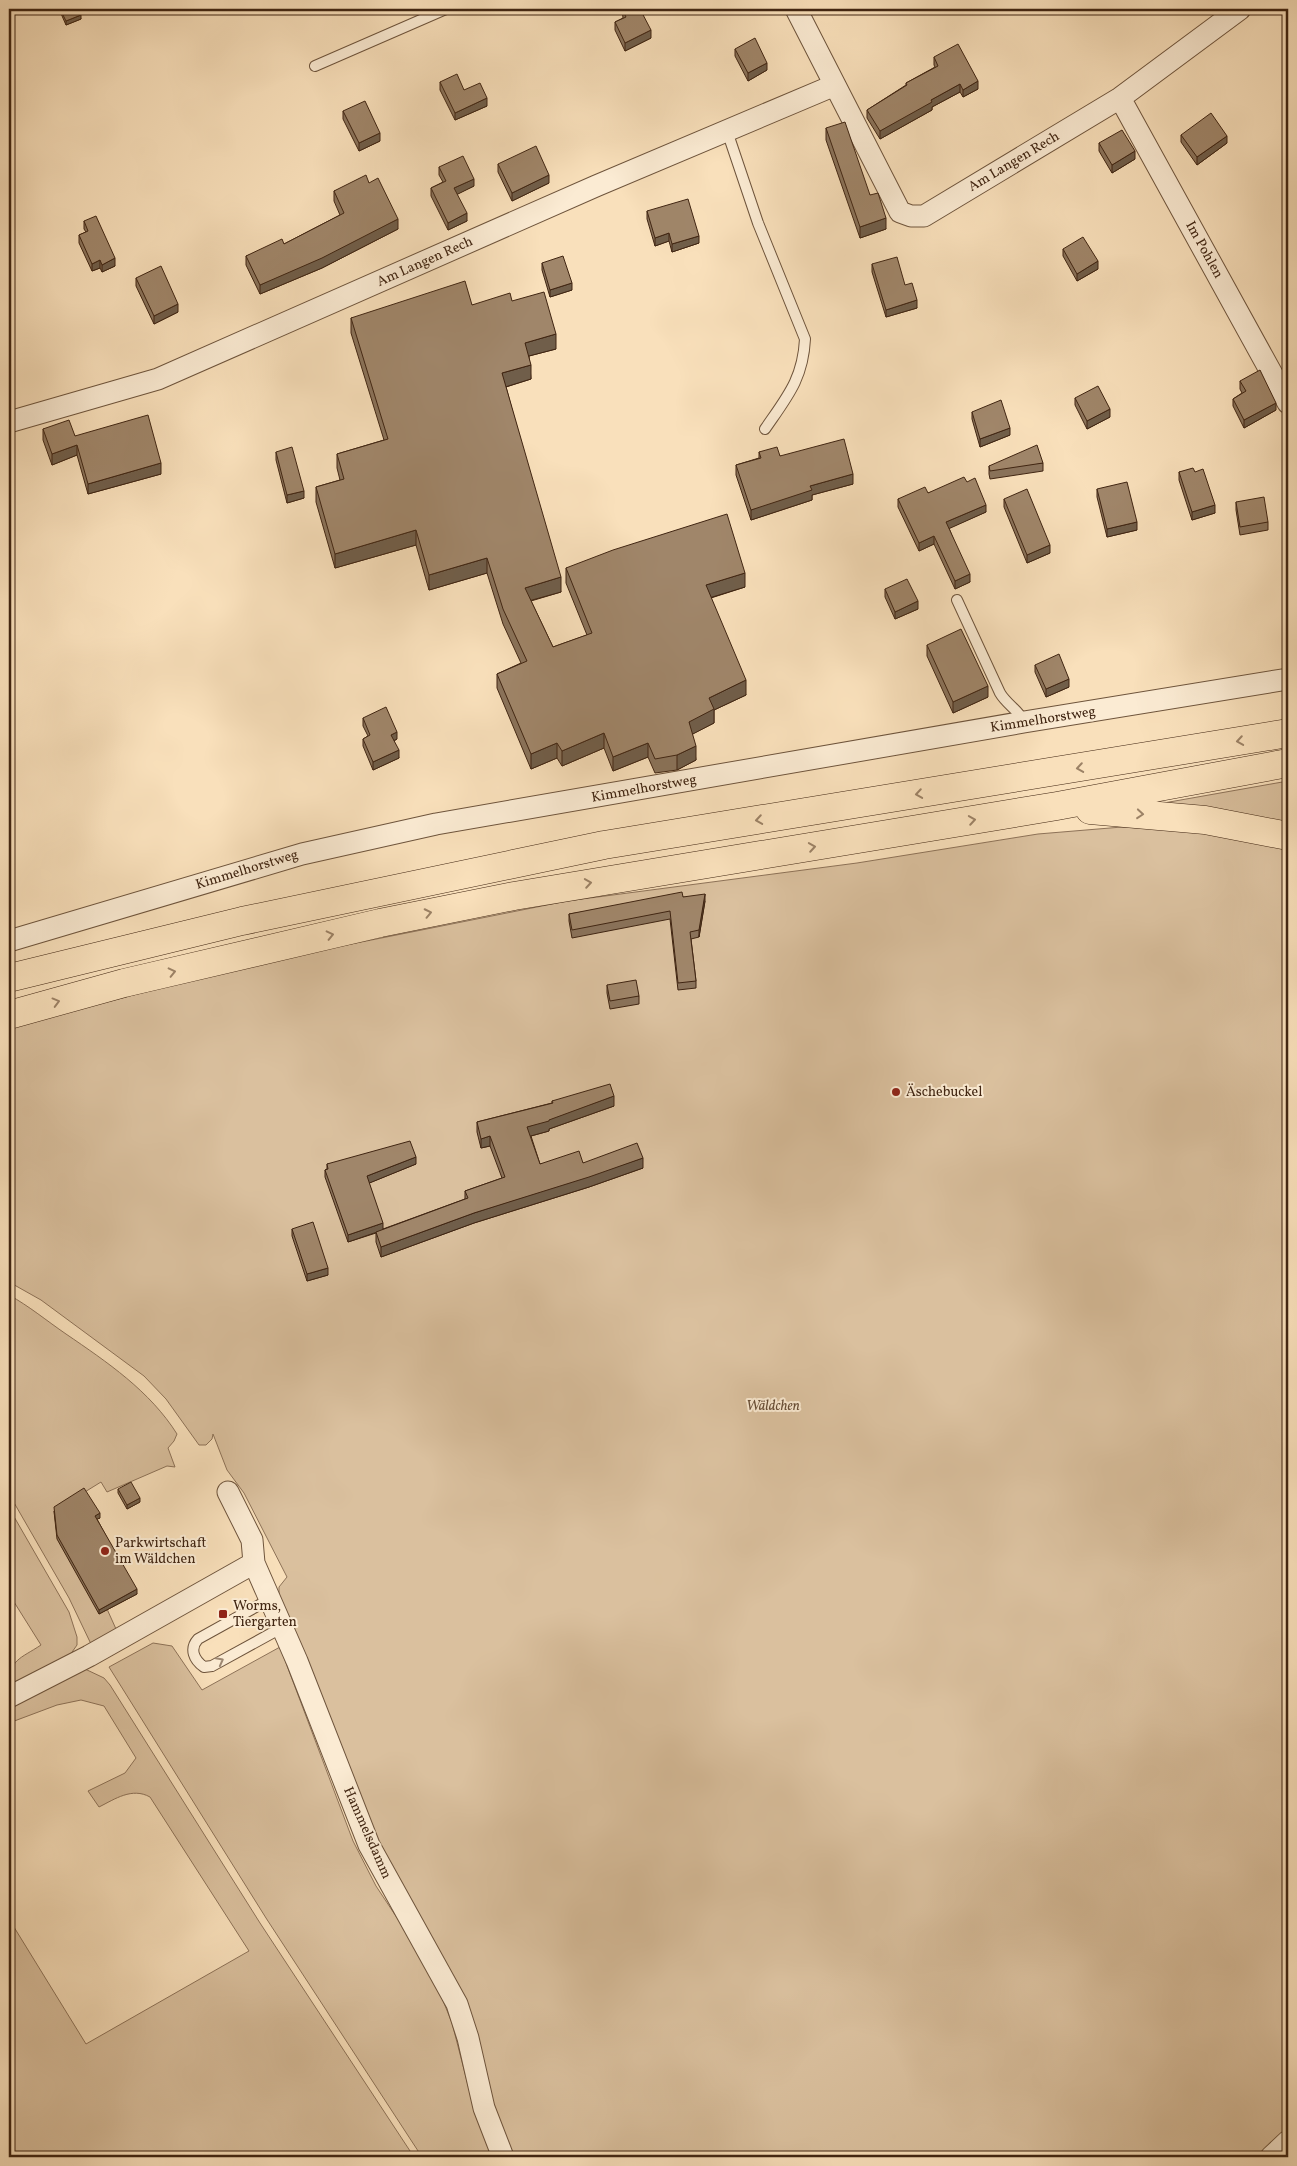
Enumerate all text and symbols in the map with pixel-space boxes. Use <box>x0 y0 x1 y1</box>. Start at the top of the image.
street label: Am Langen Rech <box>965 127 1063 197</box>
street label: Im Pohlen <box>1180 218 1228 282</box>
street label: Am Langen Rech <box>374 232 476 292</box>
street label: Kimmelhorstweg <box>989 702 1097 738</box>
one-way arrow <box>1236 736 1245 746</box>
one-way arrow <box>1075 762 1084 772</box>
street label: Kimmelhorstweg <box>590 770 698 808</box>
one-way arrow <box>915 789 924 799</box>
one-way arrow <box>1136 808 1144 819</box>
one-way arrow <box>755 815 763 825</box>
one-way arrow <box>968 816 977 826</box>
one-way arrow <box>808 842 816 852</box>
street label: Kimmelhorstweg <box>193 845 301 895</box>
one-way arrow <box>583 879 592 889</box>
one-way arrow <box>424 908 433 919</box>
one-way arrow <box>325 930 334 941</box>
one-way arrow <box>167 967 176 978</box>
one-way arrow <box>51 997 60 1008</box>
place label: Äschebuckel <box>906 1083 982 1102</box>
marker: Äschebuckel <box>890 1086 902 1098</box>
park label: Wäldchen <box>746 1397 800 1416</box>
place label: Parkwirtschaft im Wäldchen <box>115 1534 207 1569</box>
marker: Parkwirtschaft im Wäldchen <box>99 1545 111 1557</box>
place label: Worms, Tiergarten <box>233 1597 297 1632</box>
marker: Worms, Tiergarten <box>217 1608 229 1620</box>
one-way arrow <box>215 1657 224 1667</box>
street label: Hammelsdamm <box>338 1784 396 1882</box>

